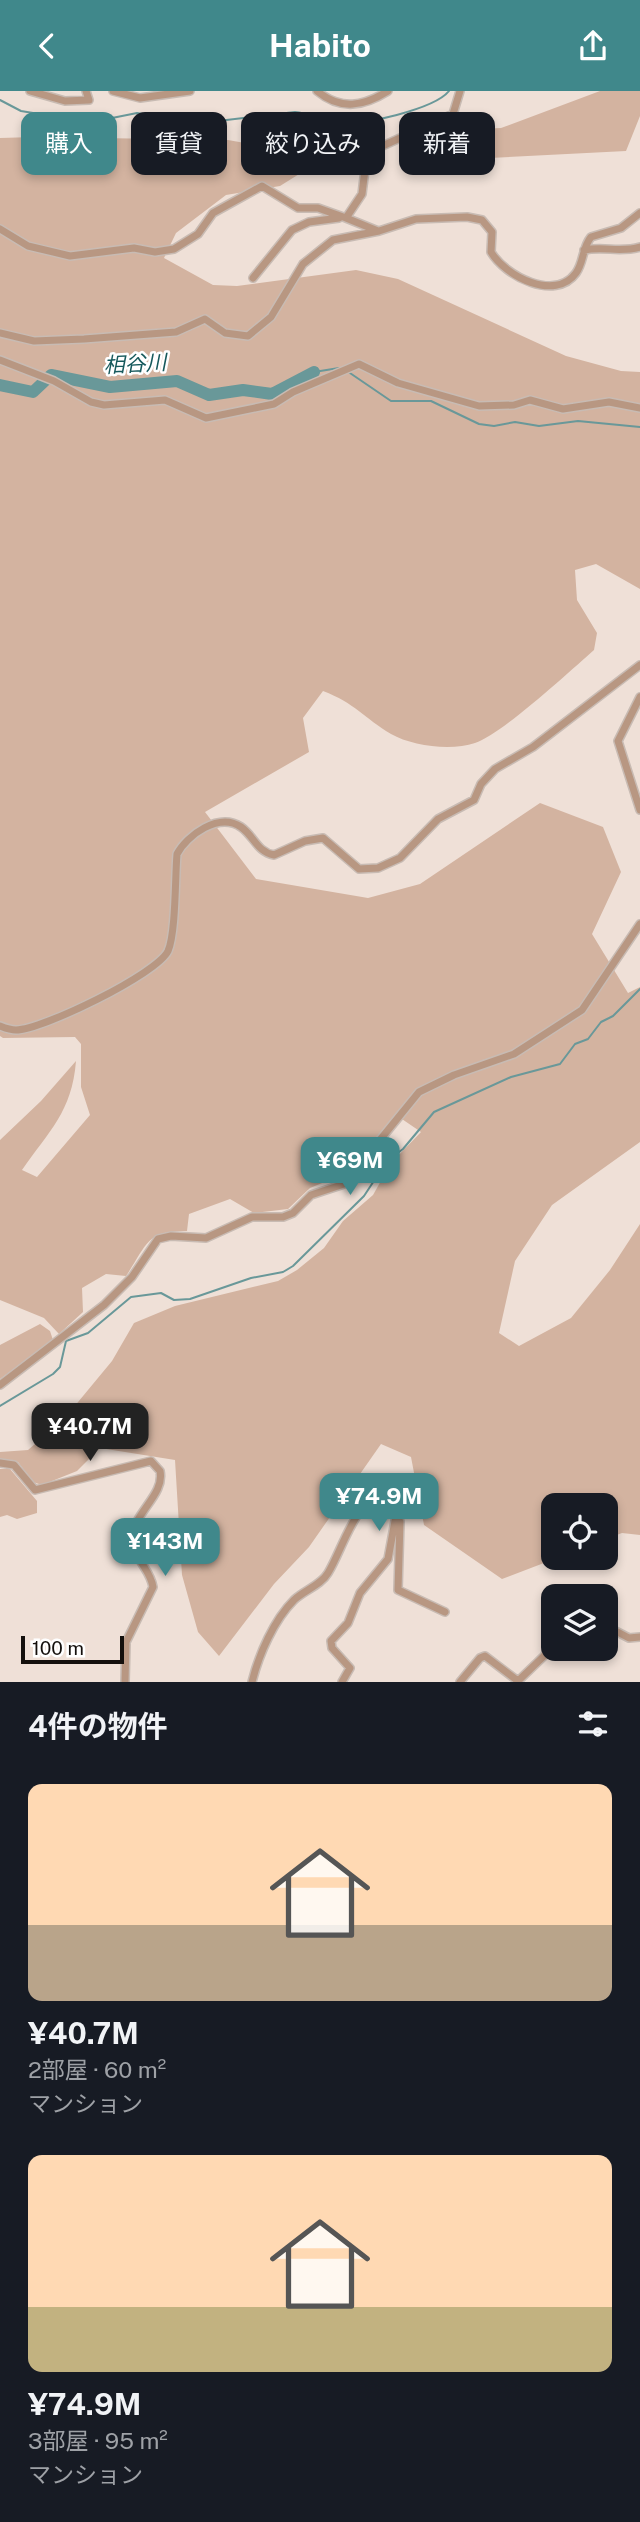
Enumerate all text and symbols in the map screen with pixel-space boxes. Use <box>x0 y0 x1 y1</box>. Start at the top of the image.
icon: back <box>28 27 66 65</box>
text: Habito <box>269 27 371 64</box>
icon: share <box>574 27 612 65</box>
chip: 購入 <box>21 112 117 175</box>
chip: 賃貸 <box>131 112 227 175</box>
chip: 絞り込み <box>241 112 385 175</box>
chip: 新着 <box>399 112 495 175</box>
water label: 相谷川 <box>103 349 169 378</box>
pin: ¥69M <box>309 1137 391 1197</box>
text: ¥69M <box>317 1146 383 1173</box>
pin: ¥40.7M <box>33 1403 147 1463</box>
text: ¥40.7M <box>48 1412 132 1439</box>
pin: ¥74.9M <box>322 1473 436 1533</box>
text: ¥74.9M <box>336 1482 422 1509</box>
map controls <box>541 1493 618 1661</box>
button: locate <box>541 1493 618 1570</box>
pin: ¥143M <box>116 1519 214 1578</box>
text: ¥143M <box>127 1527 203 1554</box>
button: layers <box>541 1584 618 1661</box>
scale bar <box>21 1633 124 1665</box>
text: 100 m <box>32 1637 84 1659</box>
icon: filters <box>574 1705 612 1743</box>
text: 4件の物件 <box>28 1708 168 1744</box>
icon: home <box>257 1830 383 1956</box>
text: ¥40.7M <box>28 2015 139 2051</box>
text: 2部屋 · 60 m² <box>28 2056 166 2083</box>
text: マンション <box>28 2090 143 2117</box>
icon: home <box>257 2201 383 2327</box>
text: ¥74.9M <box>28 2386 141 2422</box>
text: 3部屋 · 95 m² <box>28 2427 168 2454</box>
text: マンション <box>28 2461 143 2488</box>

